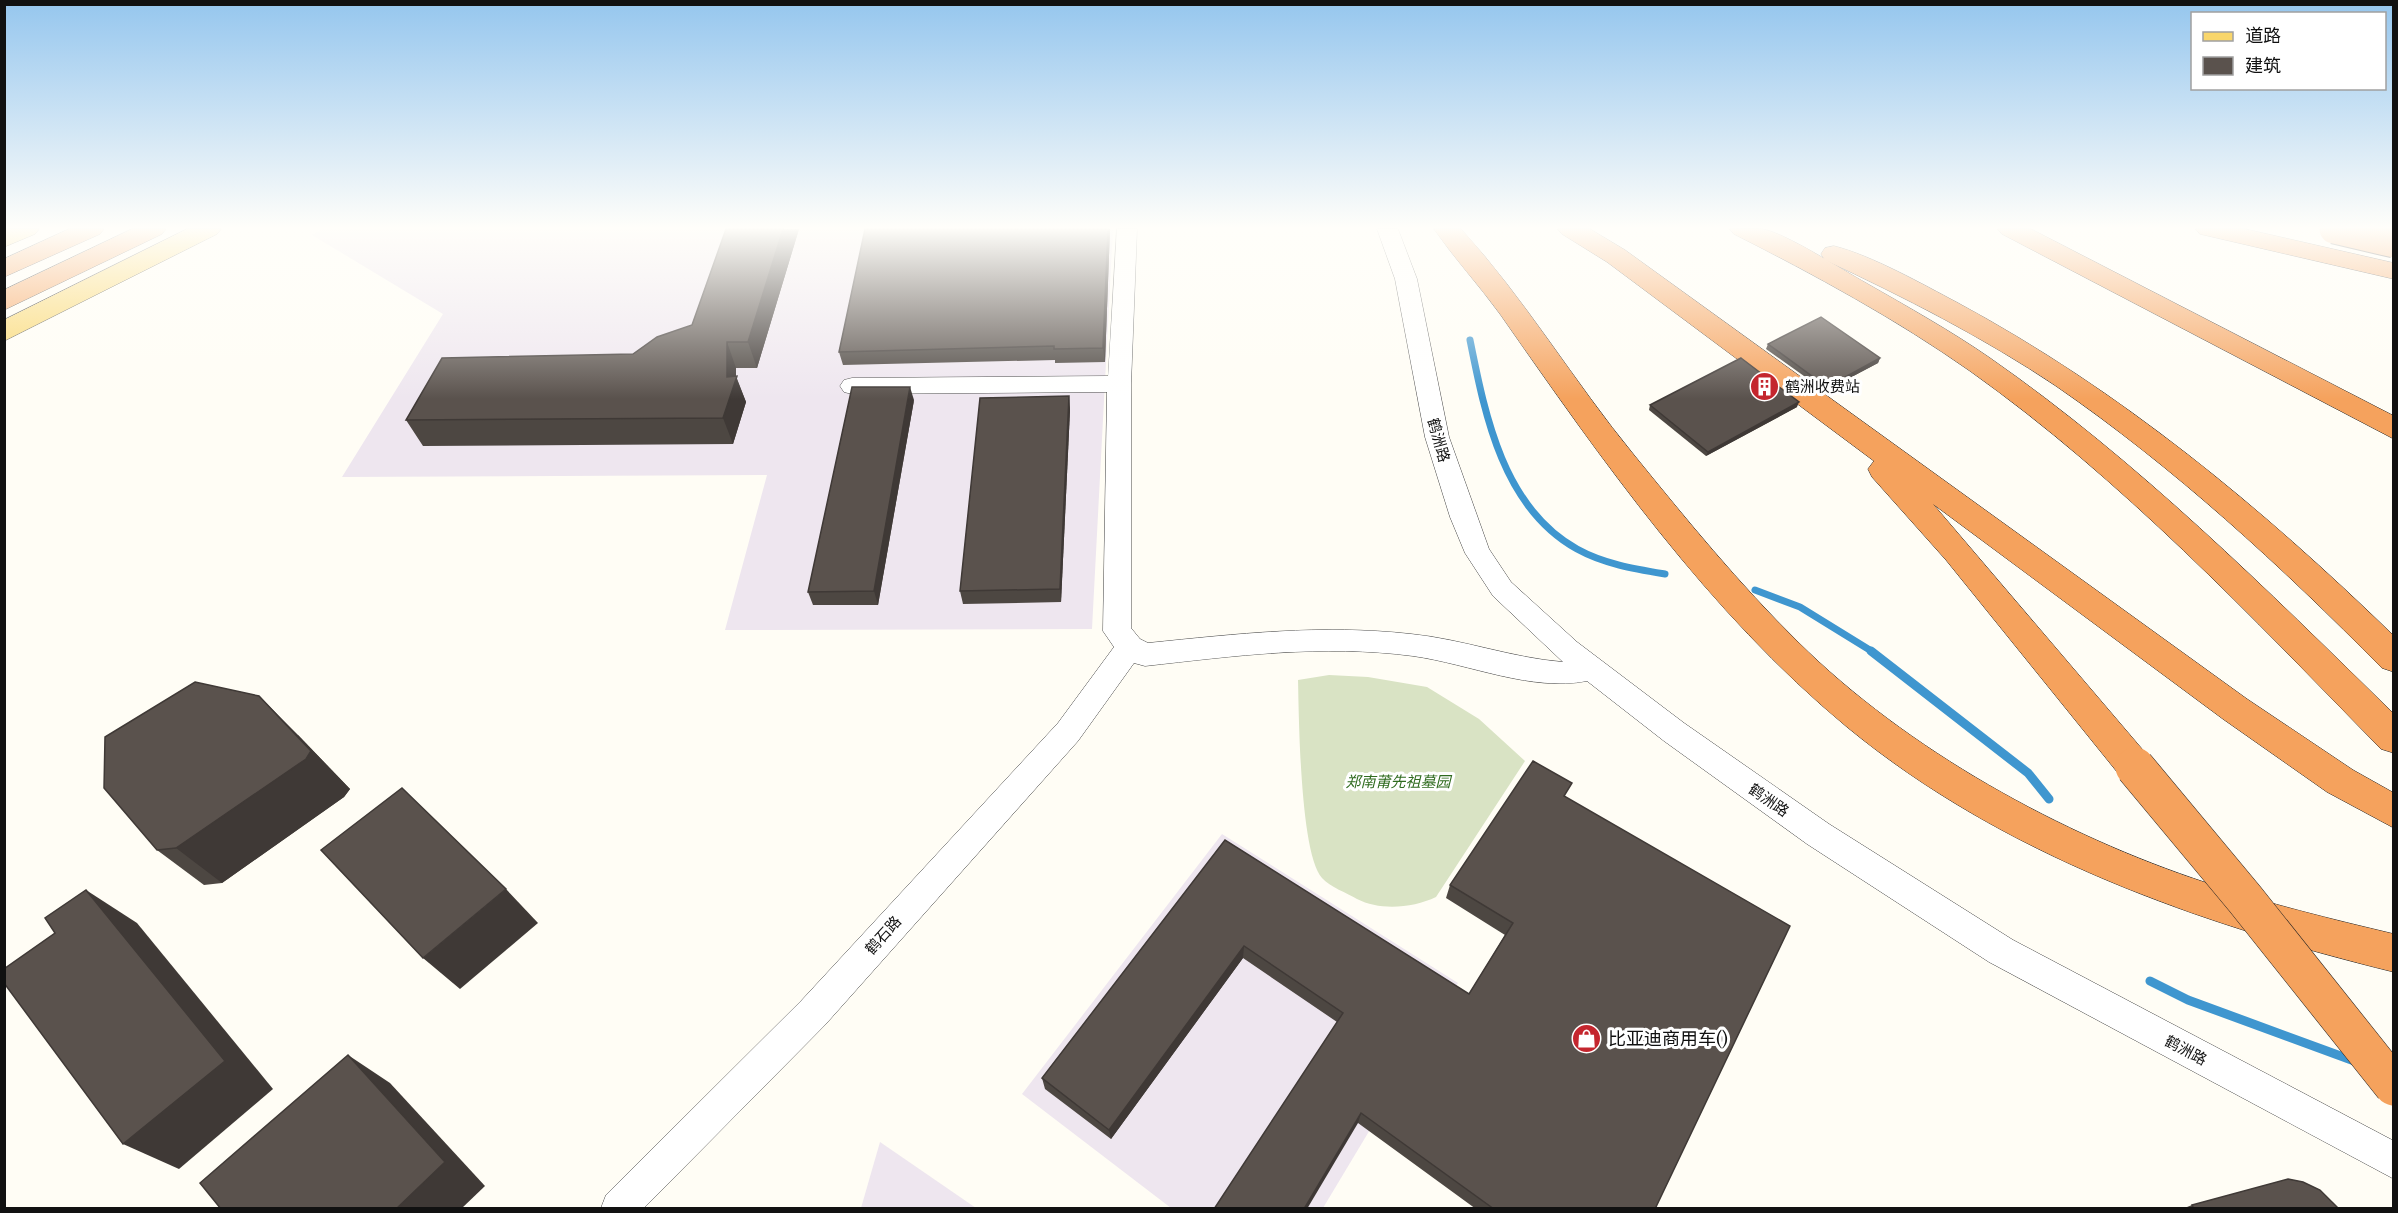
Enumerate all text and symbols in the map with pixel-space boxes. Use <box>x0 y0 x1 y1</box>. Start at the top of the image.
legend <box>2191 12 2386 90</box>
text: 道路 <box>2245 25 2281 47</box>
text: 建筑 <box>2245 55 2281 77</box>
building icon: 鹤洲收费站 <box>1748 370 1780 402</box>
place label: 鹤洲收费站 <box>1785 377 1860 396</box>
street label: 鹤洲路 <box>1424 416 1454 464</box>
park label: 郑南莆先祖墓园 <box>1345 772 1452 791</box>
street label: 鹤洲路 <box>1745 779 1793 821</box>
street label: 鹤石路 <box>861 912 905 958</box>
shop icon: 比亚迪商用车() <box>1571 1023 1603 1055</box>
place label: 比亚迪商用车() <box>1608 1028 1728 1050</box>
street label: 鹤洲路 <box>2162 1031 2210 1069</box>

